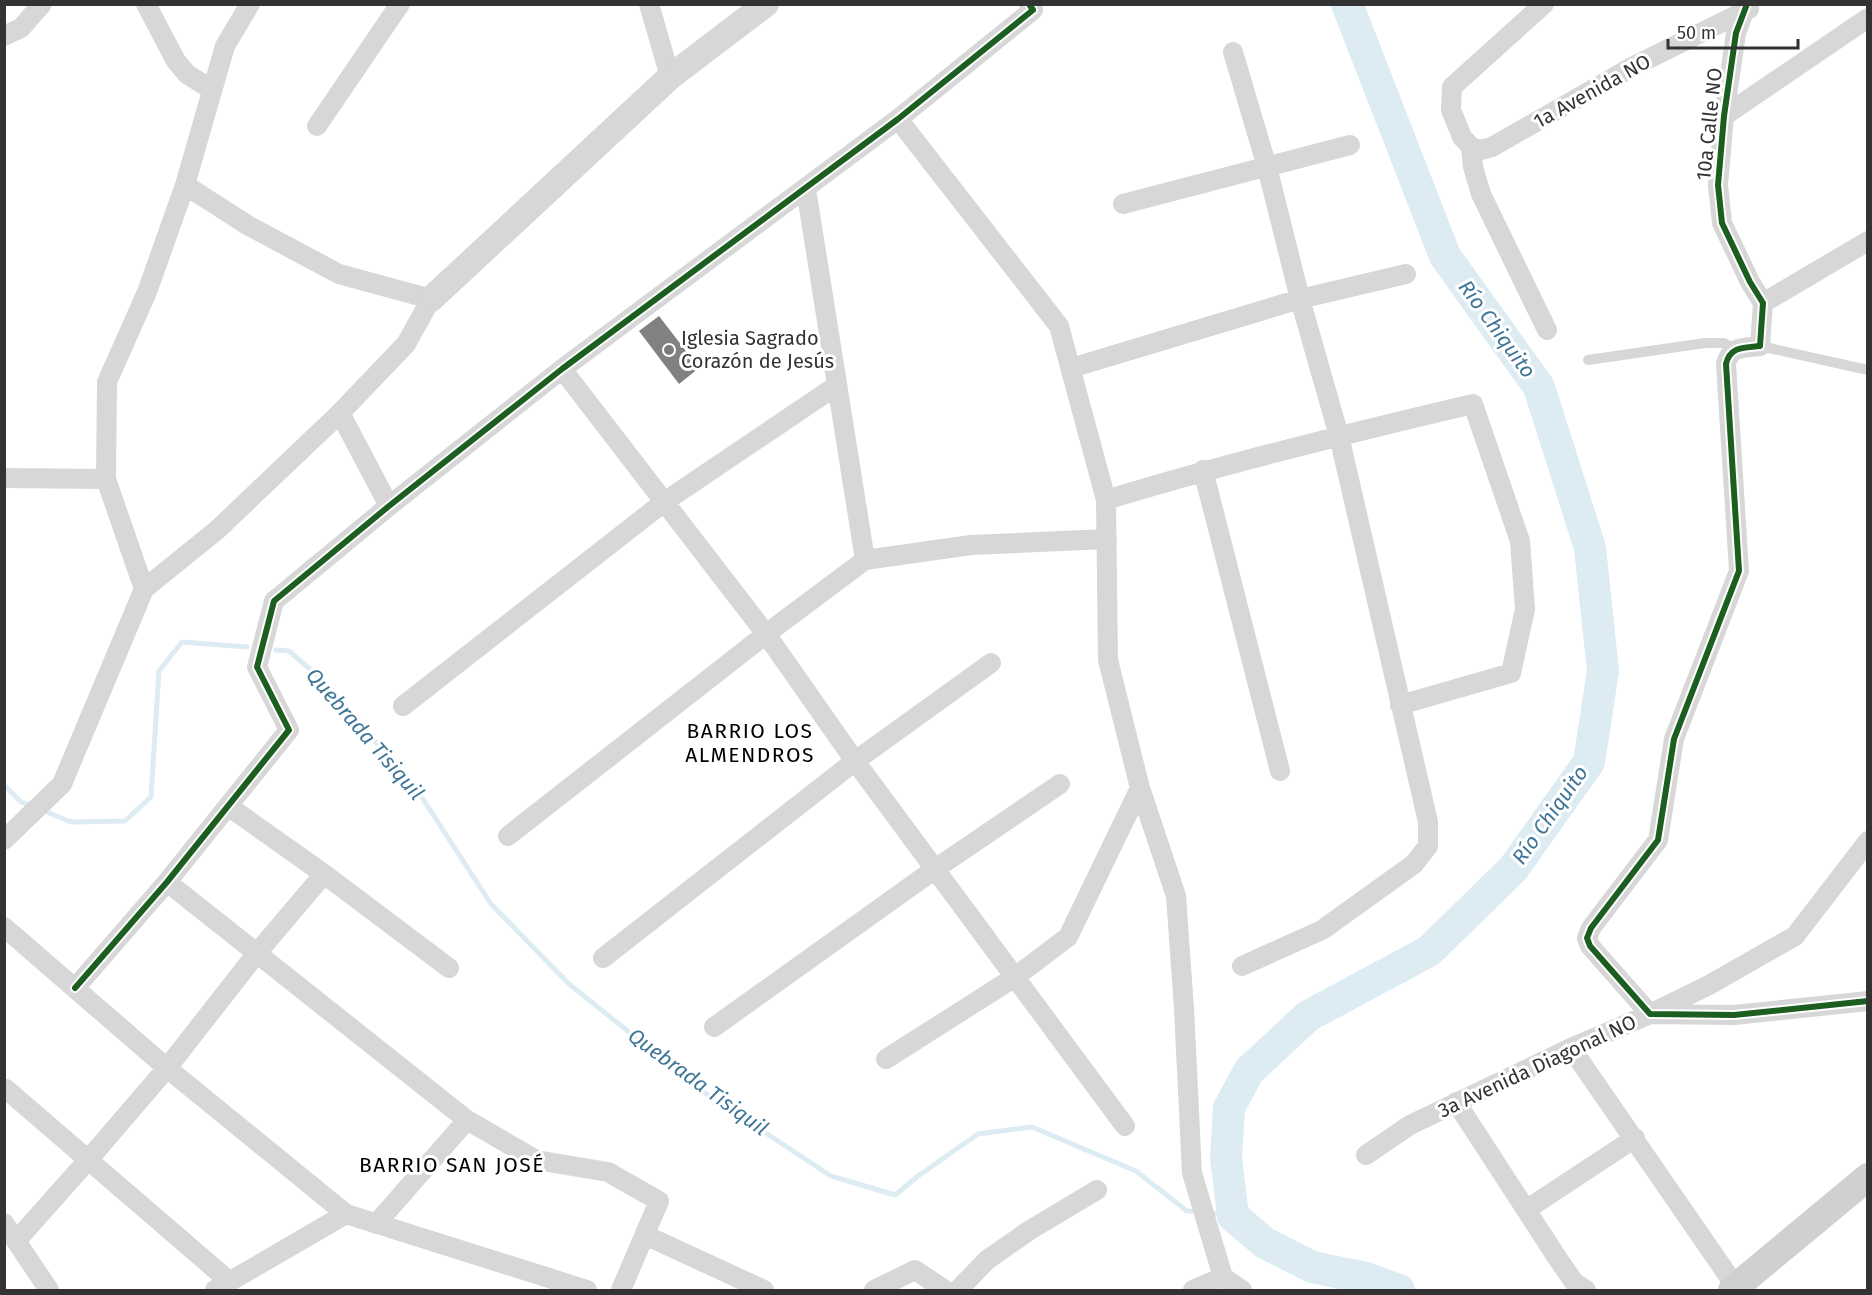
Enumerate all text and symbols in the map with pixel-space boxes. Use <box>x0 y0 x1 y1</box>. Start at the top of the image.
scale bar <box>1668 12 1798 50</box>
text: 50 m <box>1677 22 1716 44</box>
street label: 1a Avenida NO <box>1529 49 1655 133</box>
street label: 10a Calle NO <box>1691 67 1727 181</box>
water label: Río Chiquito <box>1453 275 1541 383</box>
place label: Iglesia Sagrado Corazón de Jesús <box>681 326 834 373</box>
marker: Iglesia Sagrado Corazón de Jesús <box>662 343 676 357</box>
water label: Quebrada Tisiquil <box>301 663 429 805</box>
district label: BARRIO LOS ALMENDROS <box>685 718 815 768</box>
water label: Río Chiquito <box>1506 761 1594 869</box>
street label: 3a Avenida Diagonal NO <box>1434 1010 1640 1122</box>
water label: Quebrada Tisiquil <box>623 1022 773 1142</box>
district label: BARRIO SAN JOSÉ <box>359 1152 545 1178</box>

